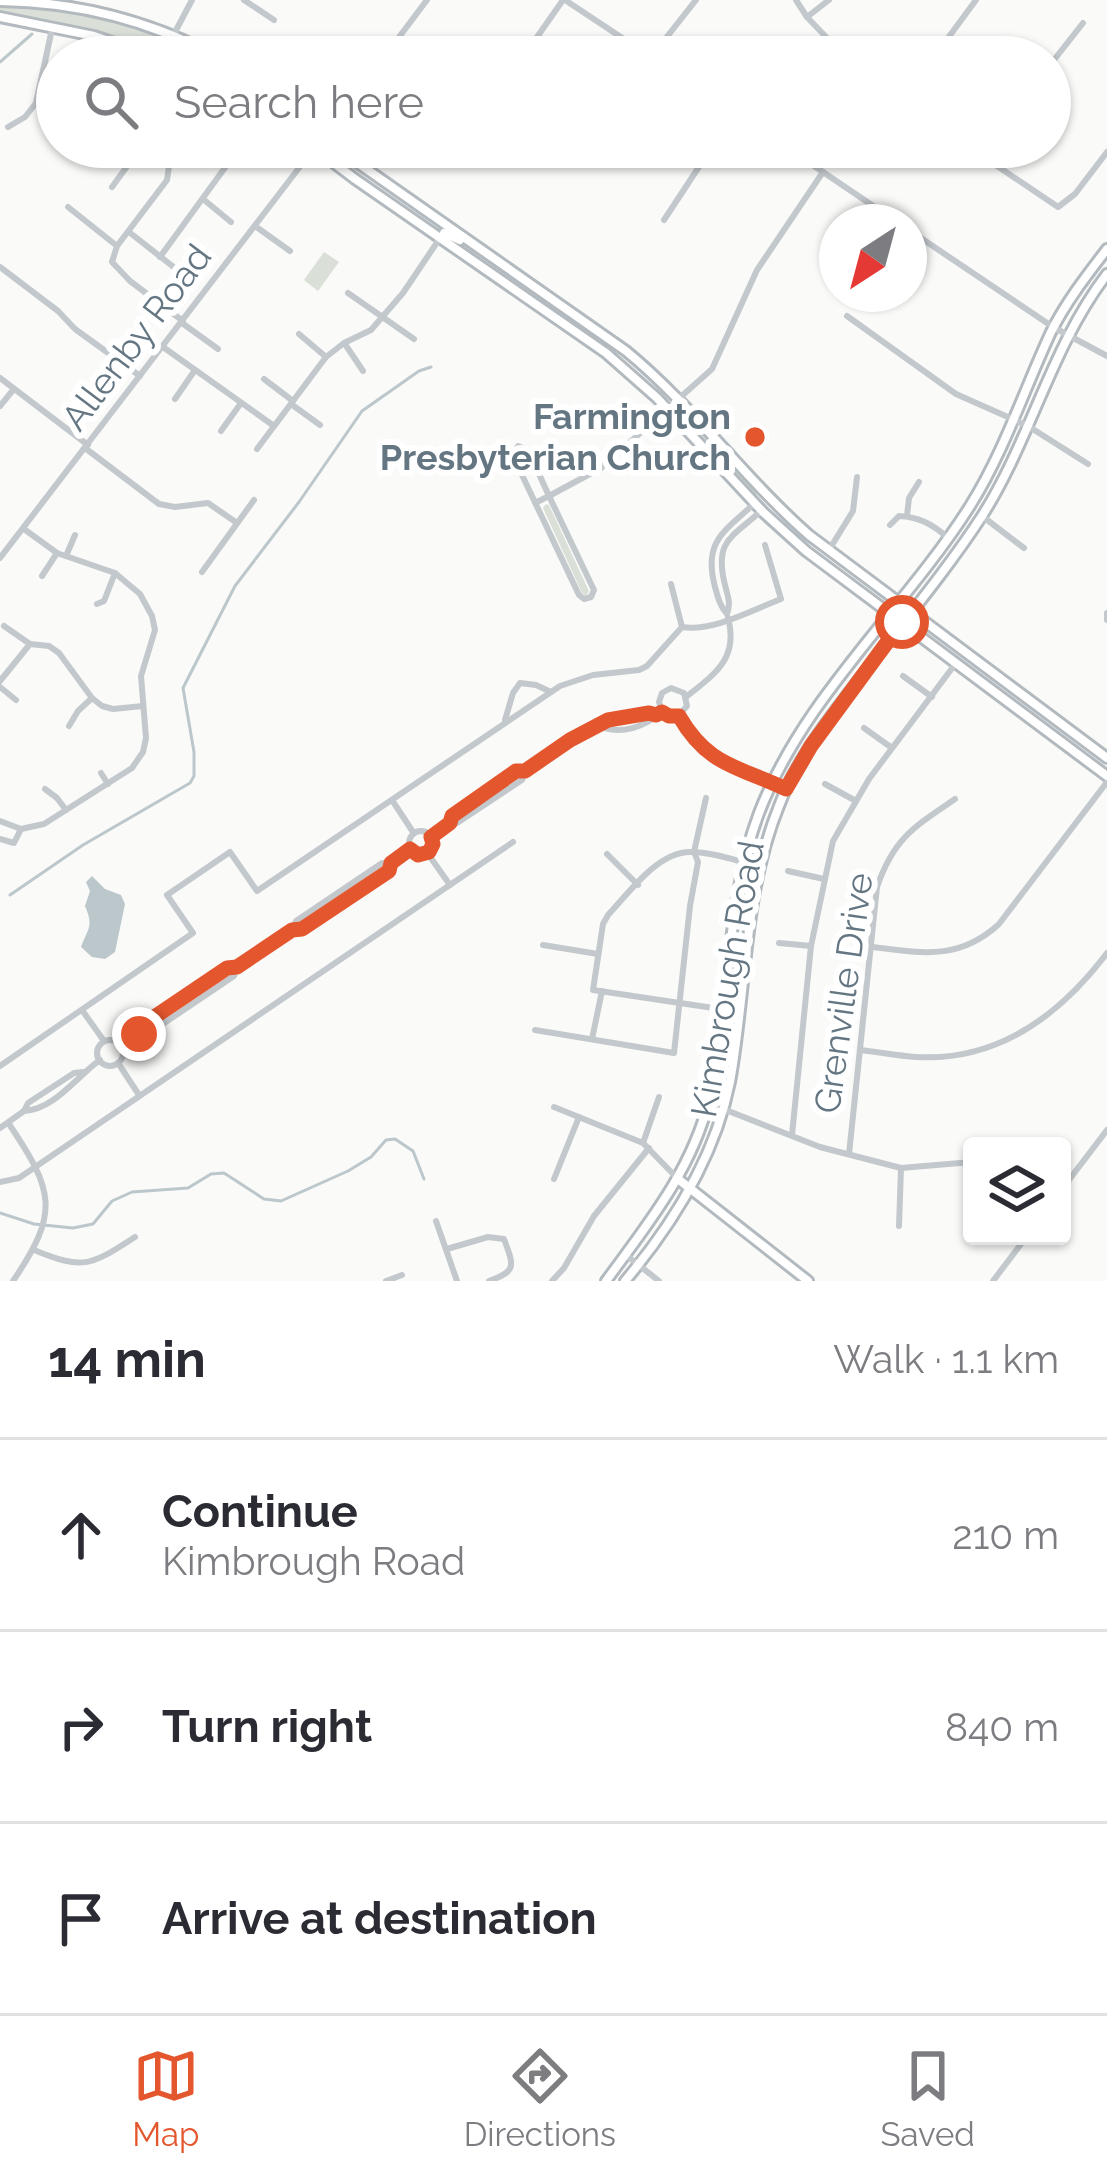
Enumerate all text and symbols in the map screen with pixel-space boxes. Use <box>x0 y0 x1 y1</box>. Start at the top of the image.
search box <box>36 36 1071 168</box>
icon: search <box>78 69 144 135</box>
text: Search here <box>174 76 424 129</box>
north arrow <box>819 204 927 312</box>
street label: Allenby Road <box>53 236 219 438</box>
place label: Farmington Presbyterian Church <box>380 395 731 478</box>
marker: Farmington Presbyterian Church <box>742 424 768 450</box>
route start <box>875 595 929 649</box>
street label: Kimbrough Road <box>682 838 772 1120</box>
street label: Grenville Drive <box>805 870 881 1116</box>
route end <box>112 1007 166 1061</box>
map controls <box>963 1137 1071 1245</box>
button: layers <box>963 1137 1071 1245</box>
text: 14 min <box>48 1329 206 1389</box>
text: Walk · 1.1 km <box>833 1336 1059 1382</box>
text: Continue <box>162 1485 358 1538</box>
icon: ahead <box>48 1502 114 1568</box>
text: 210 m <box>952 1512 1059 1558</box>
text: Kimbrough Road <box>162 1538 465 1584</box>
icon: right <box>48 1694 114 1760</box>
text: Turn right <box>162 1700 372 1753</box>
text: 840 m <box>945 1704 1059 1750</box>
icon: arrive <box>48 1886 114 1952</box>
text: Arrive at destination <box>162 1892 597 1945</box>
tab: Map <box>132 2043 199 2154</box>
tab: Directions <box>464 2043 616 2154</box>
tab: Saved <box>880 2043 975 2154</box>

